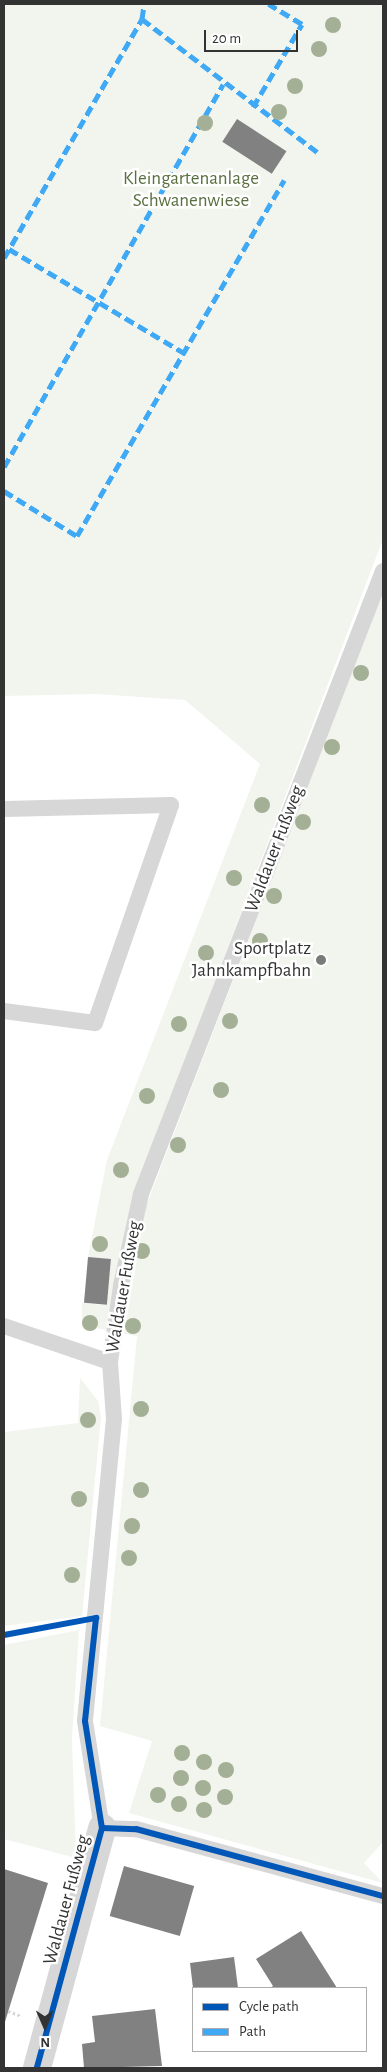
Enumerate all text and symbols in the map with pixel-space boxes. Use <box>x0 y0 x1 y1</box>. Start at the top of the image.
scale bar <box>207 20 301 52</box>
text: 20 m <box>212 31 241 46</box>
park label: Kleingartenanlage Schwanenwiese <box>123 168 259 212</box>
street label: Waldauer Fußweg <box>240 783 310 915</box>
place label: Sportplatz Jahnkampfbahn <box>192 938 311 982</box>
marker: Sportplatz Jahnkampfbahn <box>315 954 327 966</box>
street label: Waldauer Fußweg <box>101 1219 147 1355</box>
street label: Waldauer Fußweg <box>39 1832 95 1968</box>
legend <box>192 1987 367 2052</box>
text: Cycle path <box>239 1999 299 2014</box>
north arrow <box>20 2002 70 2052</box>
text: Path <box>239 2024 266 2039</box>
text: N <box>40 2035 50 2049</box>

